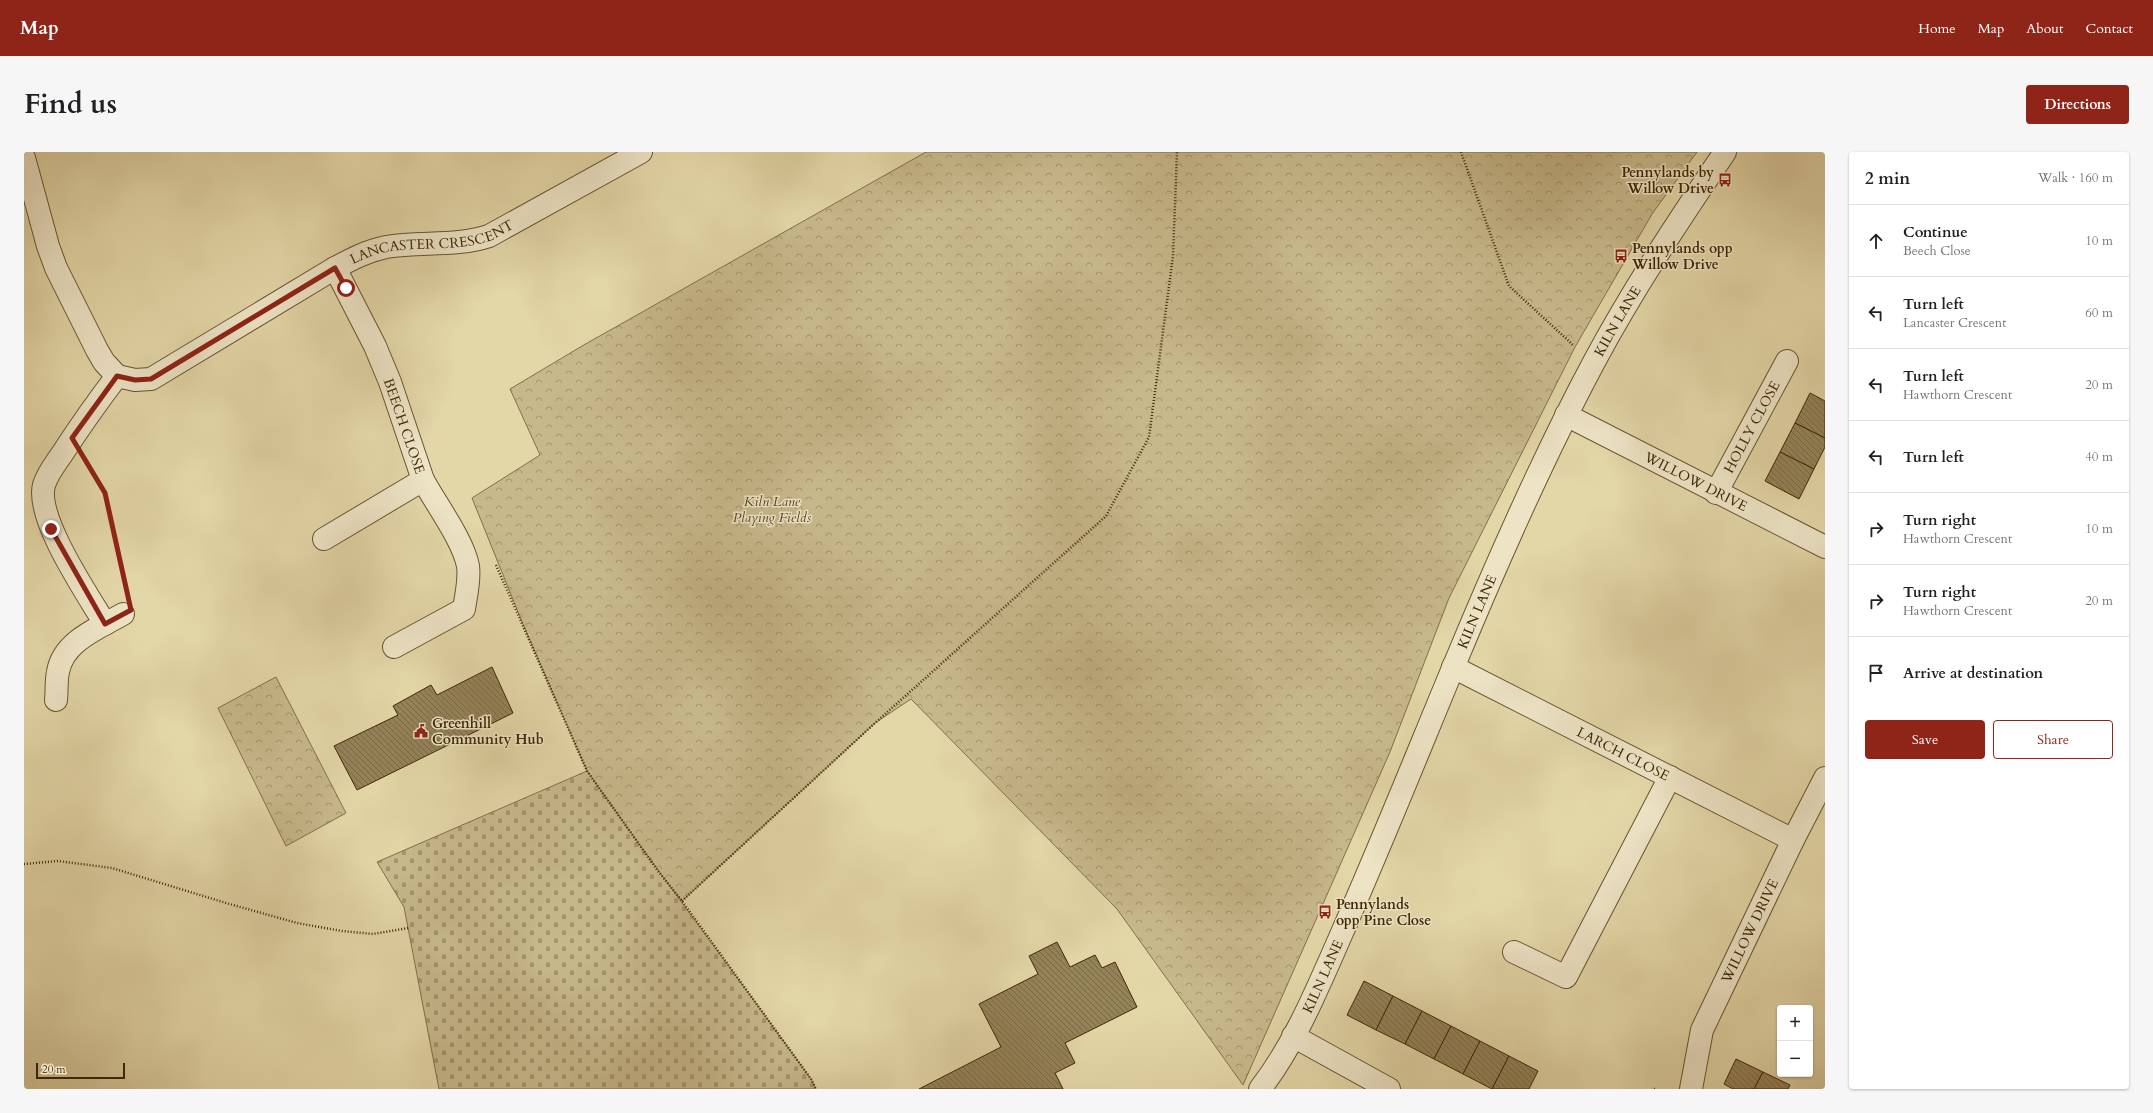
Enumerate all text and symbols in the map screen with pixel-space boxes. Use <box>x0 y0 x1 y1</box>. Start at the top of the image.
text: Map <box>20 15 59 41</box>
text: Home <box>1918 19 1956 38</box>
text: Map <box>1978 19 2004 38</box>
text: About <box>2026 19 2063 38</box>
text: Contact <box>2085 19 2133 38</box>
text: Find us <box>24 85 117 123</box>
button: Directions <box>2026 85 2129 124</box>
place label: Pennylands by Willow Drive <box>1621 163 1714 198</box>
text: 2 min <box>1865 167 1910 190</box>
text: Walk · 160 m <box>2038 169 2113 187</box>
bus stop icon: Pennylands by Willow Drive <box>1717 172 1733 188</box>
street label: LANCASTER CRESCENT <box>347 215 517 268</box>
text: Continue <box>1903 222 1968 242</box>
icon: ahead <box>1865 230 1887 252</box>
text: 10 m <box>2085 232 2113 250</box>
place label: Pennylands opp Willow Drive <box>1631 239 1733 274</box>
text: Beech Close <box>1903 242 1971 260</box>
bus stop icon: Pennylands opp Willow Drive <box>1613 248 1629 264</box>
route start <box>337 279 355 297</box>
street label: KILN LANE <box>1589 282 1645 360</box>
text: Turn left <box>1903 294 1964 314</box>
icon: left <box>1865 302 1887 324</box>
text: 60 m <box>2085 304 2113 322</box>
text: Lancaster Crescent <box>1903 314 2006 332</box>
text: Turn left <box>1903 366 1964 386</box>
icon: left <box>1865 374 1887 396</box>
street label: BEECH CLOSE <box>379 376 429 477</box>
text: 20 m <box>2085 376 2113 394</box>
street label: HOLLY CLOSE <box>1719 377 1784 476</box>
text: Hawthorn Crescent <box>1903 386 2012 404</box>
icon: left <box>1865 446 1887 468</box>
street label: WILLOW DRIVE <box>1640 447 1751 516</box>
text: Turn left <box>1903 447 1964 467</box>
text: 40 m <box>2085 448 2113 466</box>
park label: Kiln Lane Playing Fields <box>733 492 812 527</box>
text: Turn right <box>1903 510 1976 530</box>
icon: right <box>1865 518 1887 540</box>
route end <box>42 520 60 538</box>
text: 10 m <box>2085 520 2113 538</box>
text: Hawthorn Crescent <box>1903 530 2012 548</box>
street label: KILN LANE <box>1453 572 1501 652</box>
text: Turn right <box>1903 582 1976 602</box>
icon: right <box>1865 590 1887 612</box>
text: 20 m <box>2085 592 2113 610</box>
text: Hawthorn Crescent <box>1903 602 2012 620</box>
icon: arrive <box>1865 662 1887 684</box>
text: Arrive at destination <box>1903 663 2043 683</box>
place label: Greenhill Community Hub <box>432 714 544 749</box>
button: Save <box>1865 720 1985 759</box>
button: Share <box>1993 720 2113 759</box>
street label: LARCH CLOSE <box>1574 722 1673 785</box>
public building icon: Greenhill Community Hub <box>413 723 429 739</box>
street label: WILLOW DRIVE <box>1716 875 1783 987</box>
place label: Pennylands opp Pine Close <box>1336 895 1431 930</box>
bus stop icon: Pennylands opp Pine Close <box>1317 904 1333 920</box>
street label: KILN LANE <box>1298 936 1347 1016</box>
map controls <box>1777 1005 1813 1077</box>
button: + <box>1777 1005 1813 1041</box>
button: − <box>1777 1041 1813 1077</box>
scale bar <box>36 1061 125 1080</box>
text: 20 m <box>42 1062 66 1077</box>

